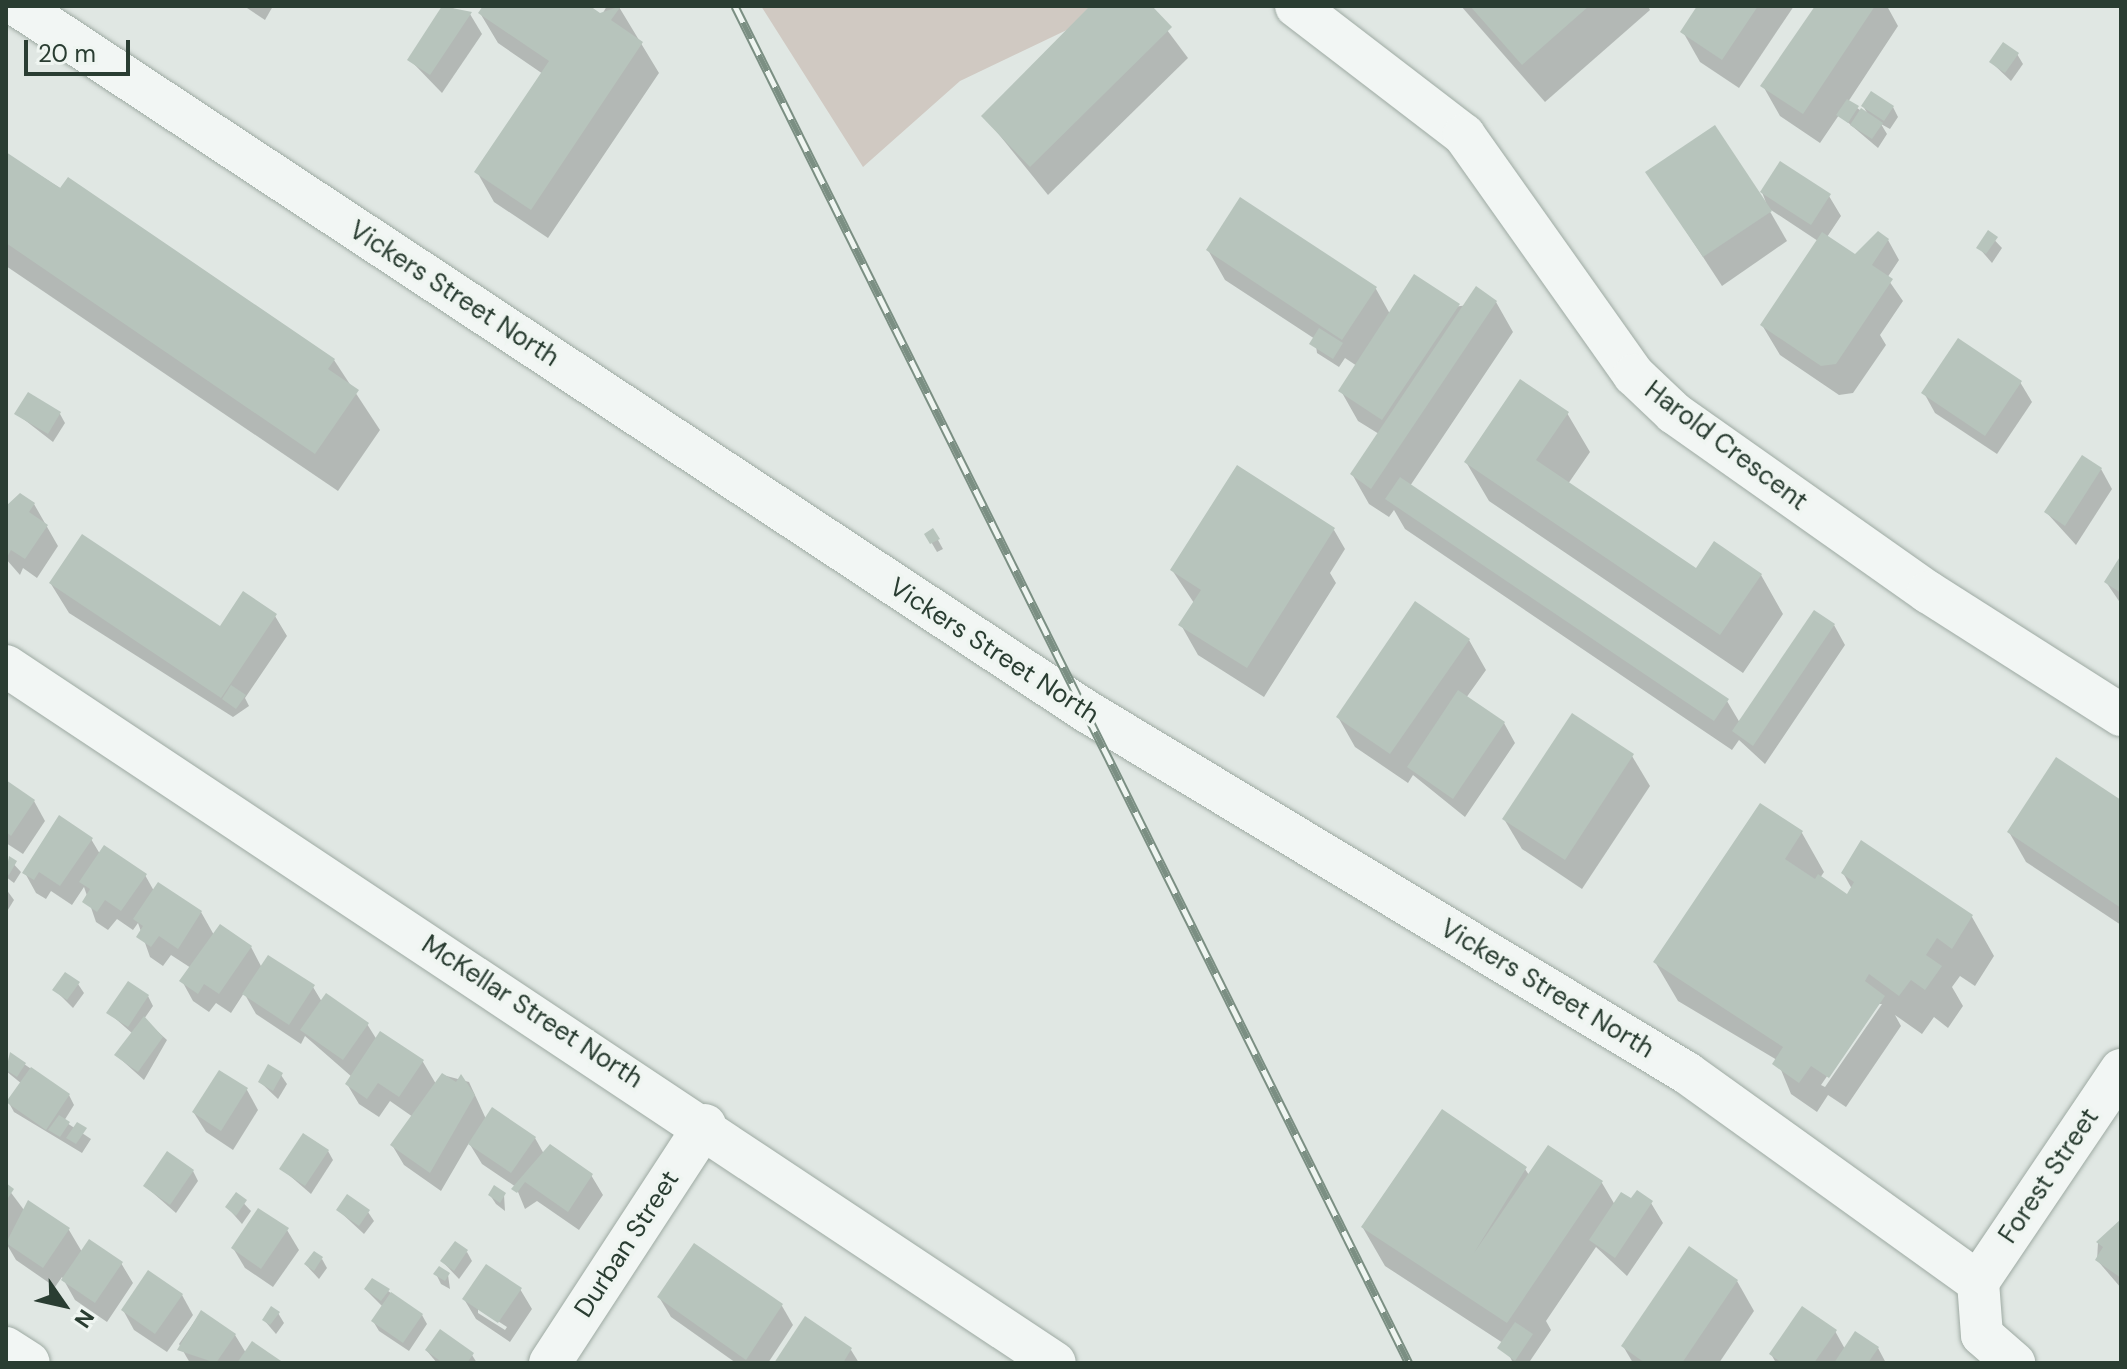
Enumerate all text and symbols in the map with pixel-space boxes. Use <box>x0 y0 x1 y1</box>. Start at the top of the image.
scale bar <box>28 24 134 74</box>
text: 20 m <box>38 38 96 69</box>
street label: Vickers Street North <box>343 215 565 373</box>
street label: Harold Crescent <box>1638 375 1814 517</box>
street label: Vickers Street North <box>883 572 1105 730</box>
street label: Vickers Street North <box>1434 913 1660 1065</box>
street label: McKellar Street North <box>416 929 648 1095</box>
street label: Forest Street <box>1992 1103 2106 1249</box>
street label: Durban Street <box>568 1165 686 1323</box>
north arrow <box>24 1265 104 1345</box>
text: N <box>68 1304 101 1333</box>

